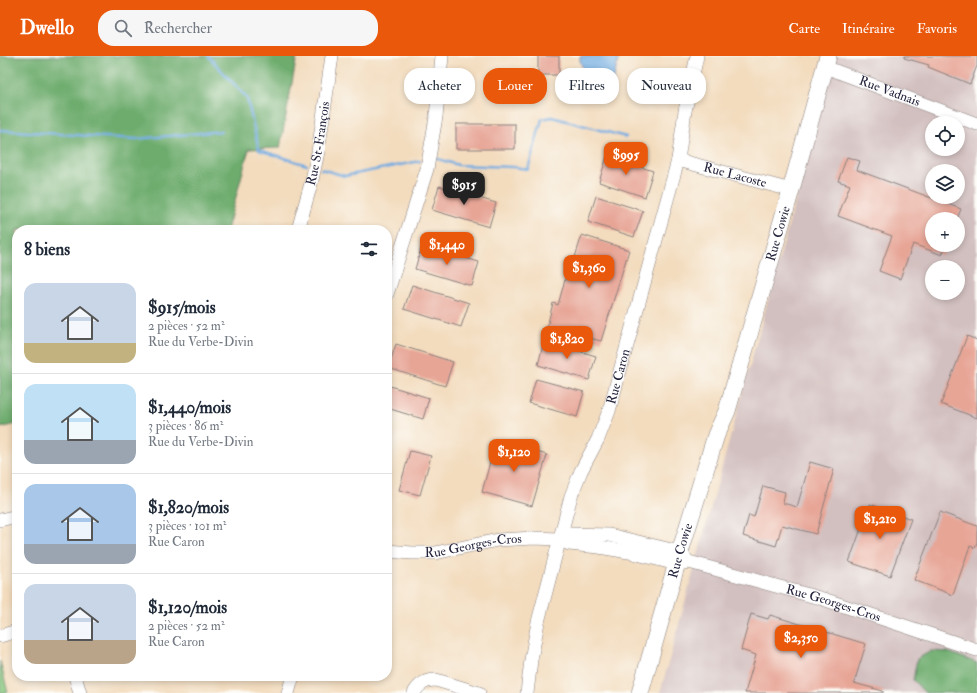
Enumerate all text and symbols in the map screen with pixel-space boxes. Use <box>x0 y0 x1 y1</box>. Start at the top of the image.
search box <box>98 10 378 46</box>
text: Dwello <box>20 16 74 40</box>
icon: search <box>112 17 134 39</box>
text: Rechercher <box>144 19 212 38</box>
text: Carte <box>789 20 820 37</box>
text: Itinéraire <box>842 20 895 37</box>
text: Favoris <box>917 20 957 37</box>
chip: Acheter <box>404 68 475 104</box>
chip: Louer <box>483 68 547 104</box>
chip: Filtres <box>555 68 619 104</box>
chip: Nouveau <box>627 68 706 104</box>
street label: Rue Vadnais <box>857 73 923 110</box>
street label: Rue St-François <box>303 100 333 187</box>
map controls <box>925 116 965 300</box>
button: locate <box>925 116 965 156</box>
pin: $995 <box>602 142 650 176</box>
text: $995 <box>613 147 639 163</box>
street label: Rue Lacoste <box>702 159 769 191</box>
button: layers <box>925 164 965 204</box>
pin: $915 <box>440 172 488 206</box>
text: $915 <box>452 177 476 193</box>
street label: Rue Cowie <box>763 204 794 263</box>
button: + <box>925 212 965 252</box>
pin: $1,440 <box>414 232 480 266</box>
text: $1,440 <box>429 237 465 253</box>
icon: filters <box>358 238 380 260</box>
text: 8 biens <box>24 239 70 260</box>
pin: $1,360 <box>556 255 622 289</box>
text: $1,360 <box>572 260 606 276</box>
button: − <box>925 260 965 300</box>
text: $915/mois <box>148 297 216 318</box>
icon: home <box>56 299 104 347</box>
text: 2 pièces · 52 m² <box>148 318 225 334</box>
pin: $1,820 <box>534 326 600 360</box>
text: $1,820 <box>550 331 584 347</box>
text: Rue du Verbe-Divin <box>148 334 253 350</box>
street label: Rue Caron <box>603 347 634 406</box>
text: $1,440/mois <box>148 397 231 418</box>
icon: home <box>56 400 104 448</box>
text: 3 pièces · 86 m² <box>148 418 223 434</box>
text: Rue du Verbe-Divin <box>148 434 253 450</box>
pin: $1,120 <box>481 439 547 473</box>
text: $1,120 <box>498 444 530 460</box>
text: $1,820/mois <box>148 497 229 518</box>
icon: home <box>56 500 104 548</box>
pin: $1,210 <box>847 506 913 540</box>
text: $1,210 <box>864 511 896 527</box>
text: 3 pièces · 101 m² <box>148 518 227 534</box>
street label: Rue Cowie <box>665 521 697 580</box>
street label: Rue Georges-Cros <box>425 531 523 561</box>
text: Rue Caron <box>148 534 205 550</box>
street label: Rue Georges-Cros <box>784 581 883 626</box>
text: $1,120/mois <box>148 597 227 618</box>
icon: home <box>56 600 104 648</box>
text: 2 pièces · 52 m² <box>148 618 225 634</box>
pin: $2,350 <box>768 625 834 659</box>
text: $2,350 <box>784 630 818 646</box>
text: Rue Caron <box>148 634 205 650</box>

